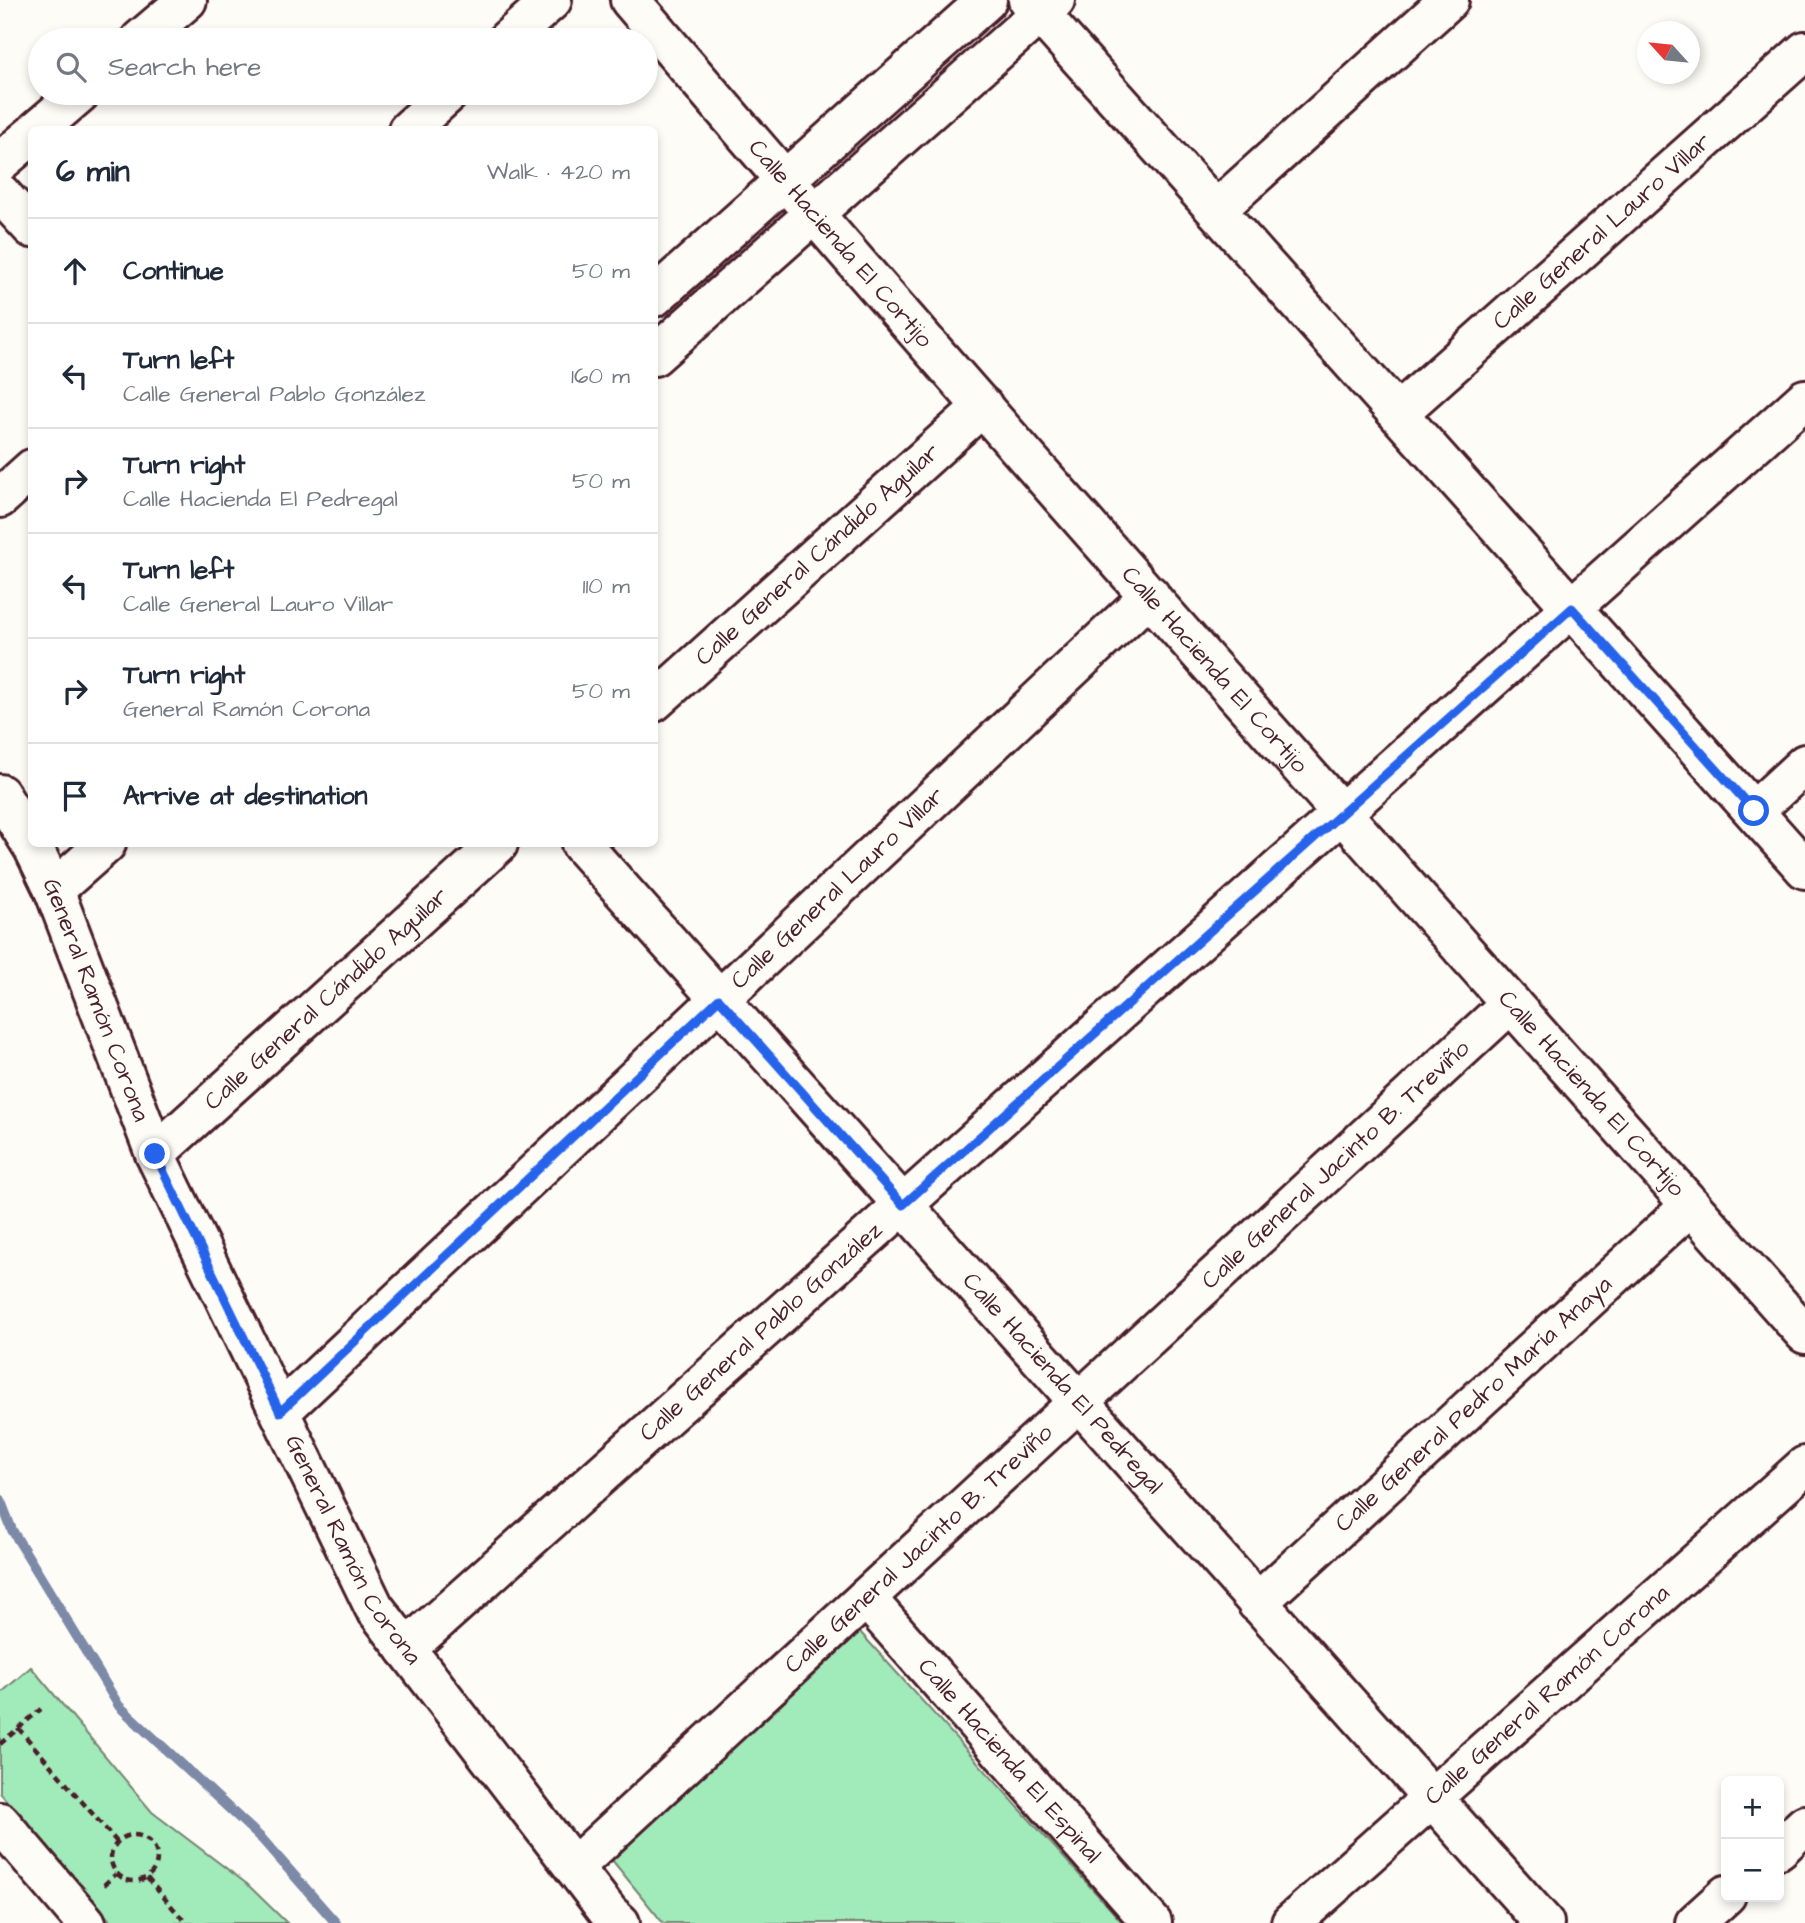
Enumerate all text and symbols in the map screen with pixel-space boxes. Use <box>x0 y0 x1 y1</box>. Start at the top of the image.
north arrow <box>1637 21 1700 84</box>
search box <box>28 28 658 105</box>
icon: search <box>52 48 90 86</box>
text: Search here <box>108 49 261 85</box>
street label: Calle General Lauro Villar <box>1485 125 1719 338</box>
street label: Calle Hacienda El Cortijo <box>740 132 941 356</box>
text: 6 min <box>56 151 130 193</box>
text: Walk · 420 m <box>487 156 630 188</box>
icon: ahead <box>56 252 94 290</box>
text: Continue <box>123 253 224 289</box>
text: 50 m <box>572 255 630 287</box>
text: Turn left <box>123 342 234 378</box>
icon: left <box>56 357 94 395</box>
text: 160 m <box>571 360 630 392</box>
text: Calle General Pablo González <box>123 378 425 410</box>
street label: Calle General Cándido Aguilar <box>688 436 947 674</box>
text: Turn right <box>123 447 245 483</box>
icon: right <box>56 462 94 500</box>
text: 50 m <box>572 465 630 497</box>
text: Calle Hacienda El Pedregal <box>123 483 398 515</box>
text: Turn left <box>123 552 234 588</box>
street label: Calle Hacienda El Cortijo <box>1113 559 1316 781</box>
icon: left <box>56 567 94 605</box>
text: 110 m <box>582 570 630 602</box>
text: Calle General Lauro Villar <box>123 588 393 620</box>
text: Turn right <box>123 657 245 693</box>
icon: right <box>56 672 94 710</box>
text: 50 m <box>572 675 630 707</box>
text: General Ramón Corona <box>123 693 370 725</box>
icon: arrive <box>56 777 94 815</box>
text: Arrive at destination <box>123 778 368 814</box>
street label: Calle General Lauro Villar <box>723 779 952 997</box>
route start <box>1738 795 1769 826</box>
street label: General Ramón Corona <box>34 872 158 1127</box>
street label: Calle General Cándido Aguilar <box>197 880 456 1118</box>
street label: Calle Hacienda El Cortijo <box>1490 983 1693 1205</box>
street label: Calle General Jacinto B. Treviño <box>1194 1032 1478 1297</box>
route end <box>139 1138 170 1169</box>
street label: Calle General Pablo González <box>632 1214 890 1450</box>
street label: Calle Hacienda El Pedregal <box>954 1265 1171 1502</box>
street label: Calle General Pedro María Anaya <box>1327 1268 1620 1540</box>
street label: Calle General Jacinto B. Treviño <box>777 1416 1061 1682</box>
street label: General Ramón Corona <box>276 1429 429 1672</box>
street label: Calle General Ramón Corona <box>1417 1577 1677 1813</box>
street label: Calle Hacienda El Espinal <box>910 1651 1109 1871</box>
map controls <box>1721 1776 1784 1902</box>
button: + <box>1721 1776 1784 1839</box>
button: − <box>1721 1839 1784 1902</box>

